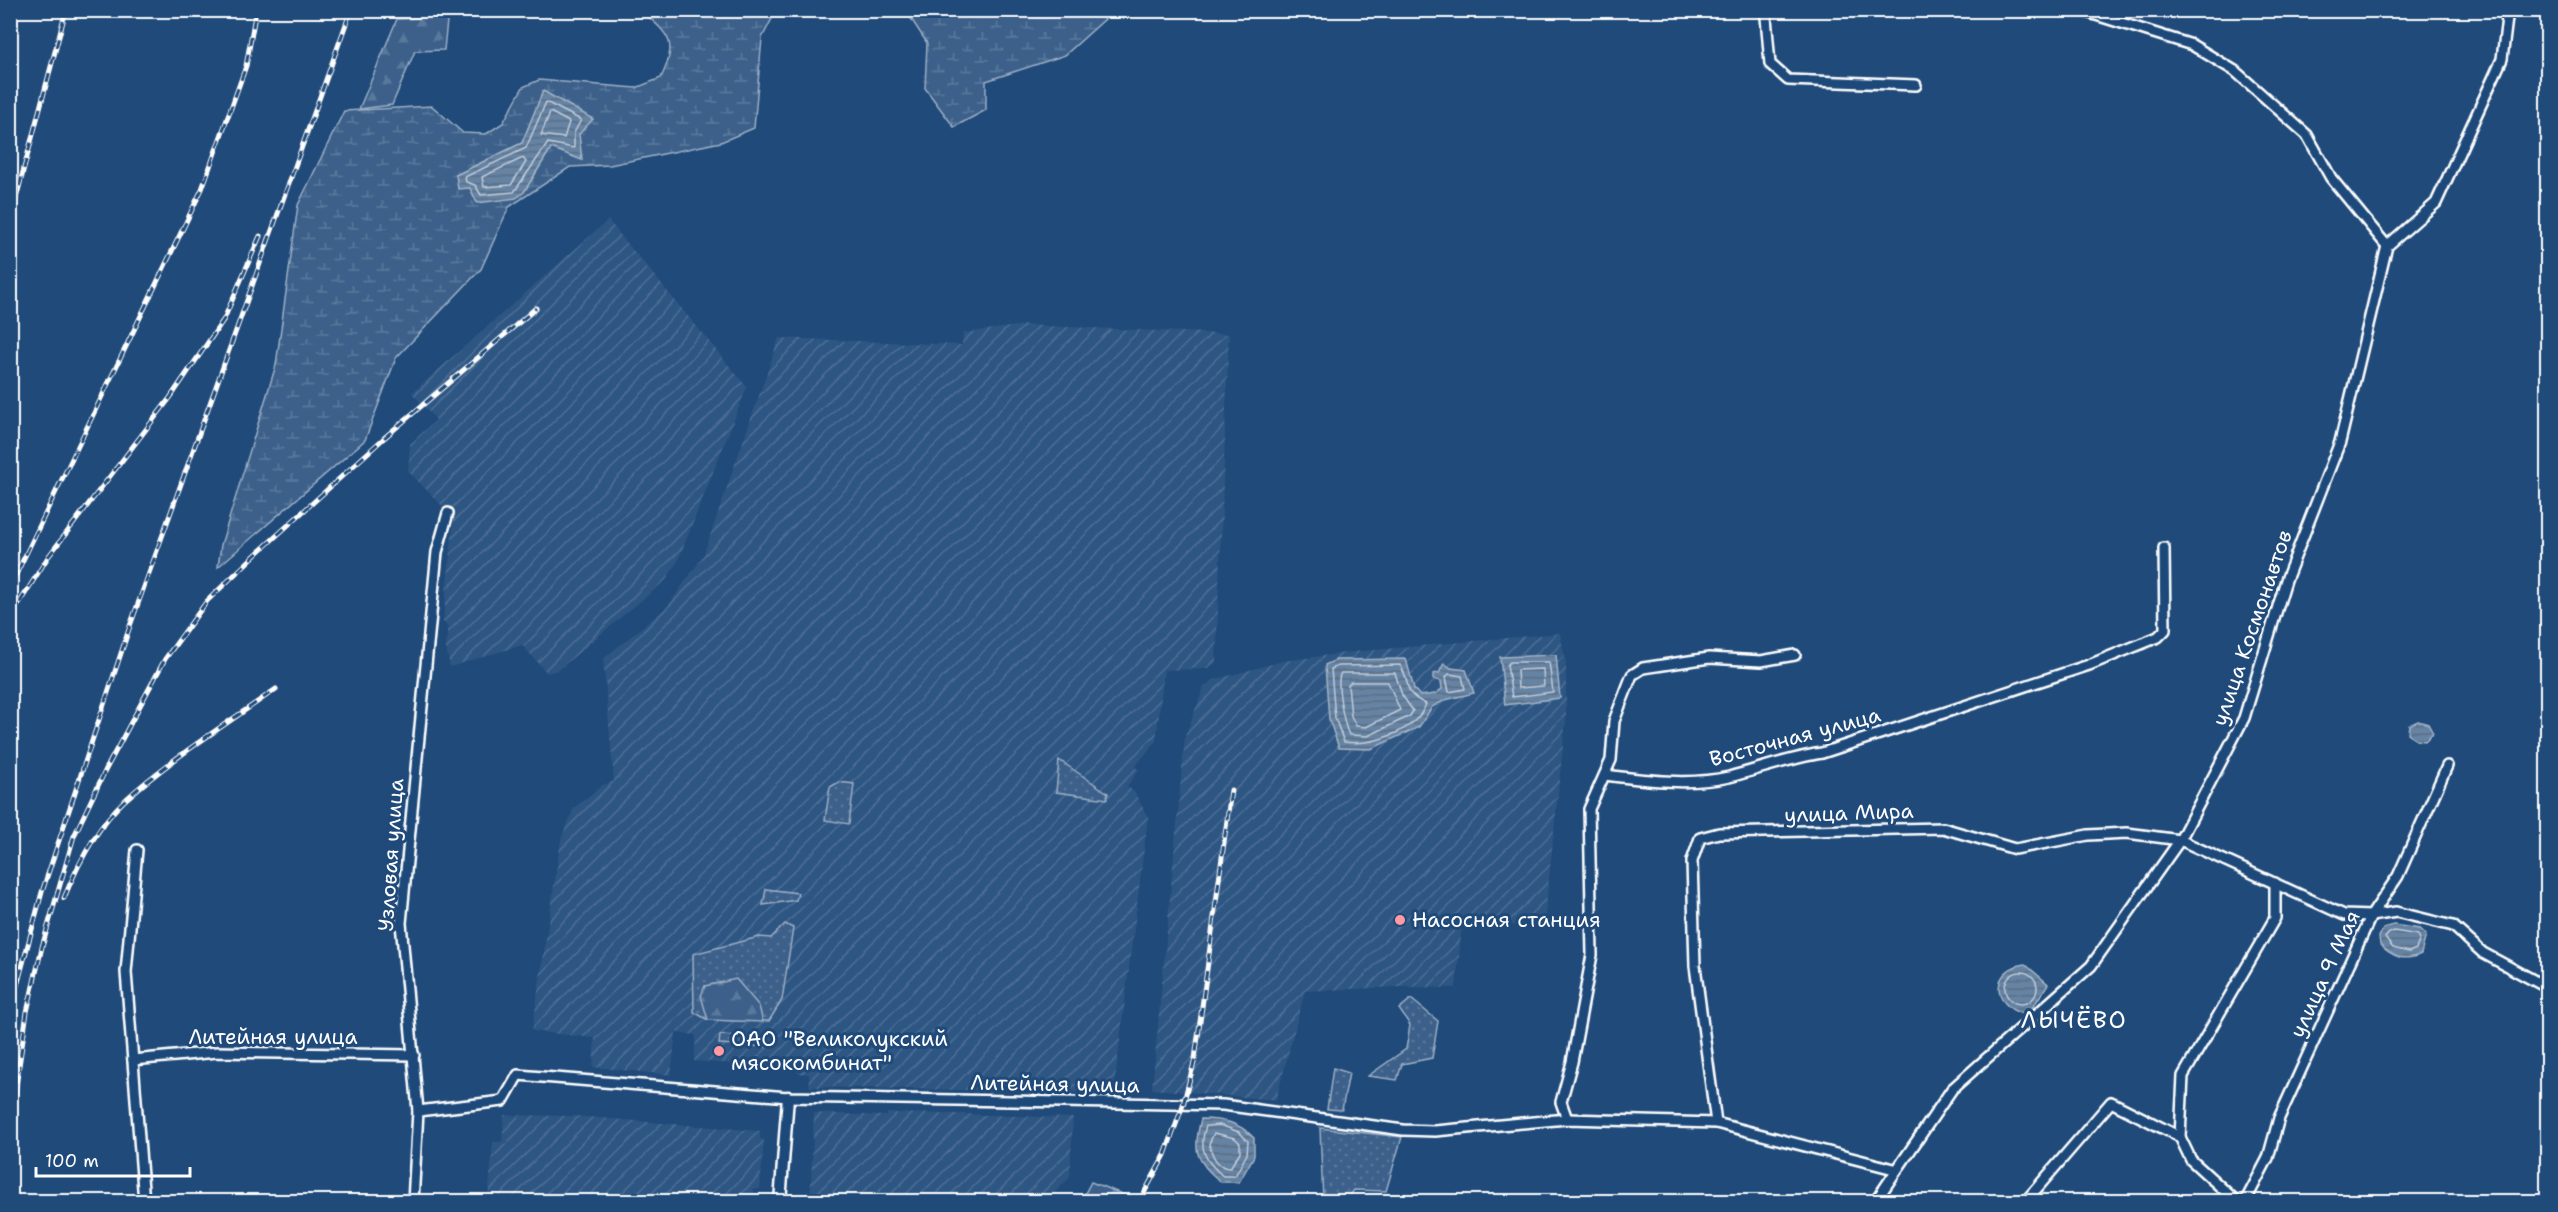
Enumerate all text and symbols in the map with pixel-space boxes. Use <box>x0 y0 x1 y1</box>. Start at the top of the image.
street label: улица Космонавтов <box>2205 526 2299 730</box>
street label: Восточная улица <box>1706 701 1884 773</box>
street label: Узловая улица <box>372 778 410 932</box>
street label: улица Мира <box>1784 797 1914 829</box>
place label: Насосная станция <box>1412 906 1601 934</box>
street label: улица 9 Мая <box>2283 906 2367 1042</box>
marker: Насосная станция <box>1393 913 1407 927</box>
district label: ЛЫЧЁВО <box>2021 1004 2127 1036</box>
street label: Литейная улица <box>188 1023 358 1051</box>
place label: ОАО "Великолукский мясокомбинат" <box>731 1025 948 1077</box>
marker: ОАО "Великолукский мясокомбинат" <box>712 1044 726 1058</box>
street label: Литейная улица <box>970 1069 1140 1099</box>
scale bar <box>36 1140 190 1178</box>
text: 100 m <box>45 1149 99 1173</box>

